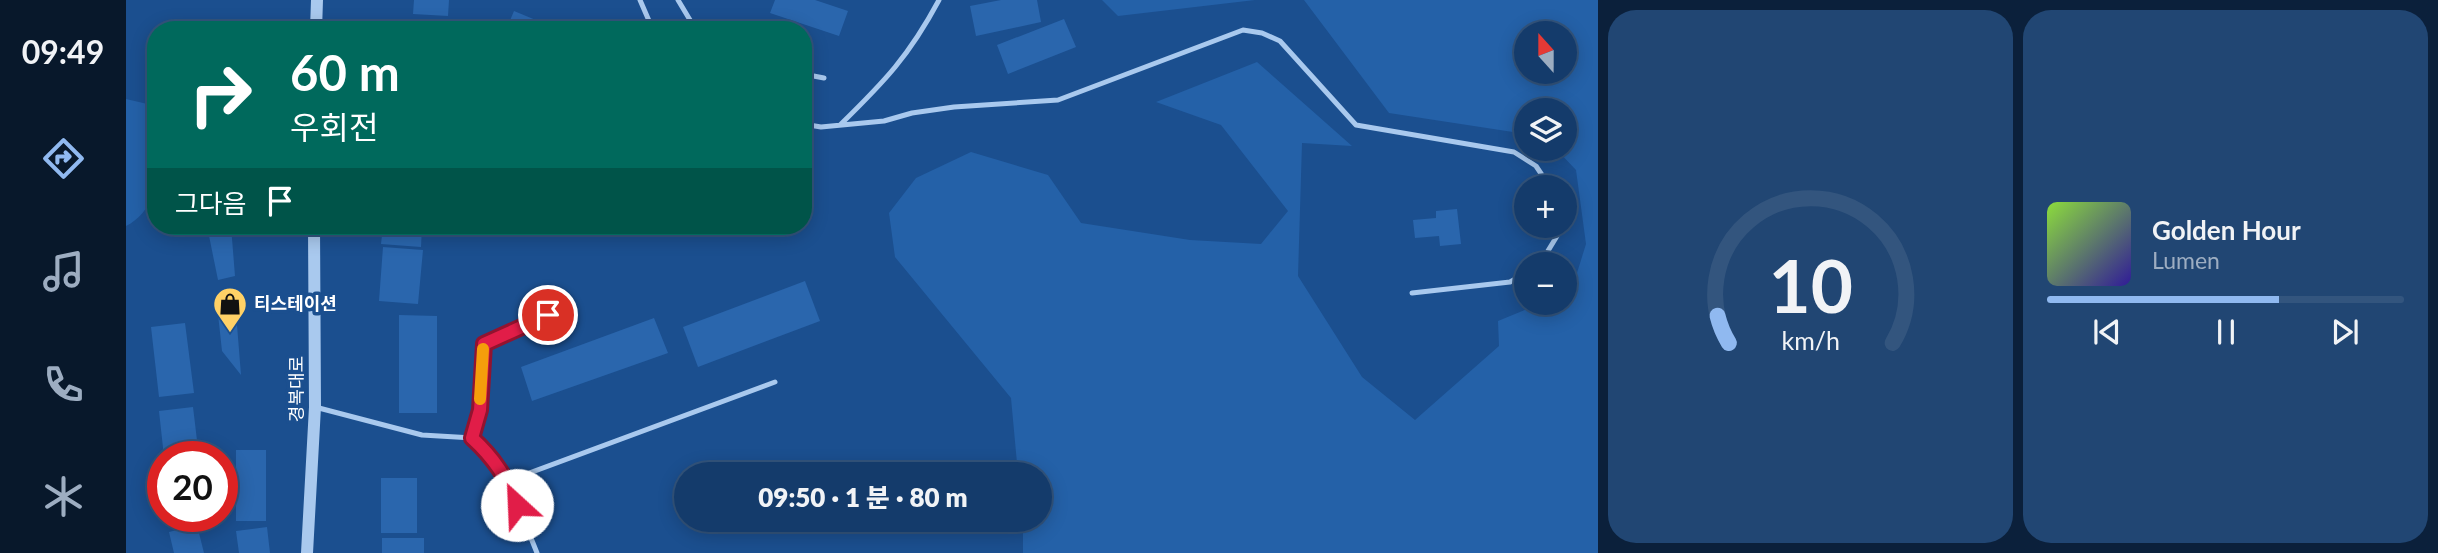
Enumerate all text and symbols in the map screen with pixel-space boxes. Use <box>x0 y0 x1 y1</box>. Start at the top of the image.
north arrow <box>1514 21 1577 84</box>
map controls <box>1514 21 1577 315</box>
text: 09:49 <box>22 32 104 71</box>
text: 60 m <box>290 43 400 101</box>
icon: right <box>175 49 266 140</box>
button: layers <box>1514 98 1577 161</box>
text: 우회전 <box>290 107 378 146</box>
icon: directions <box>39 134 88 183</box>
button: + <box>1514 175 1577 238</box>
icon: arrive <box>261 182 299 220</box>
text: 그다음 <box>175 187 247 219</box>
text: Golden Hour <box>2152 214 2301 246</box>
text: 10 <box>1768 241 1853 329</box>
text: Lumen <box>2152 246 2220 274</box>
icon: music <box>39 247 88 296</box>
button: − <box>1514 252 1577 315</box>
shop icon: 티스테이션 <box>211 285 249 334</box>
pin <box>518 285 578 345</box>
place label: 티스테이션 <box>254 292 337 314</box>
icon: arrive <box>529 296 567 334</box>
icon: previous <box>2088 313 2126 351</box>
icon: pause <box>2207 313 2245 351</box>
icon: next <box>2326 313 2364 351</box>
text: km/h <box>1781 324 1840 354</box>
street label: 경복대로 <box>285 356 307 422</box>
icon: phone <box>39 360 88 409</box>
speed limit sign: 20 <box>147 441 238 532</box>
position arrow <box>480 468 554 542</box>
icon: climate <box>39 472 88 521</box>
text: 09:50 · 1 분 · 80 m <box>758 481 968 513</box>

